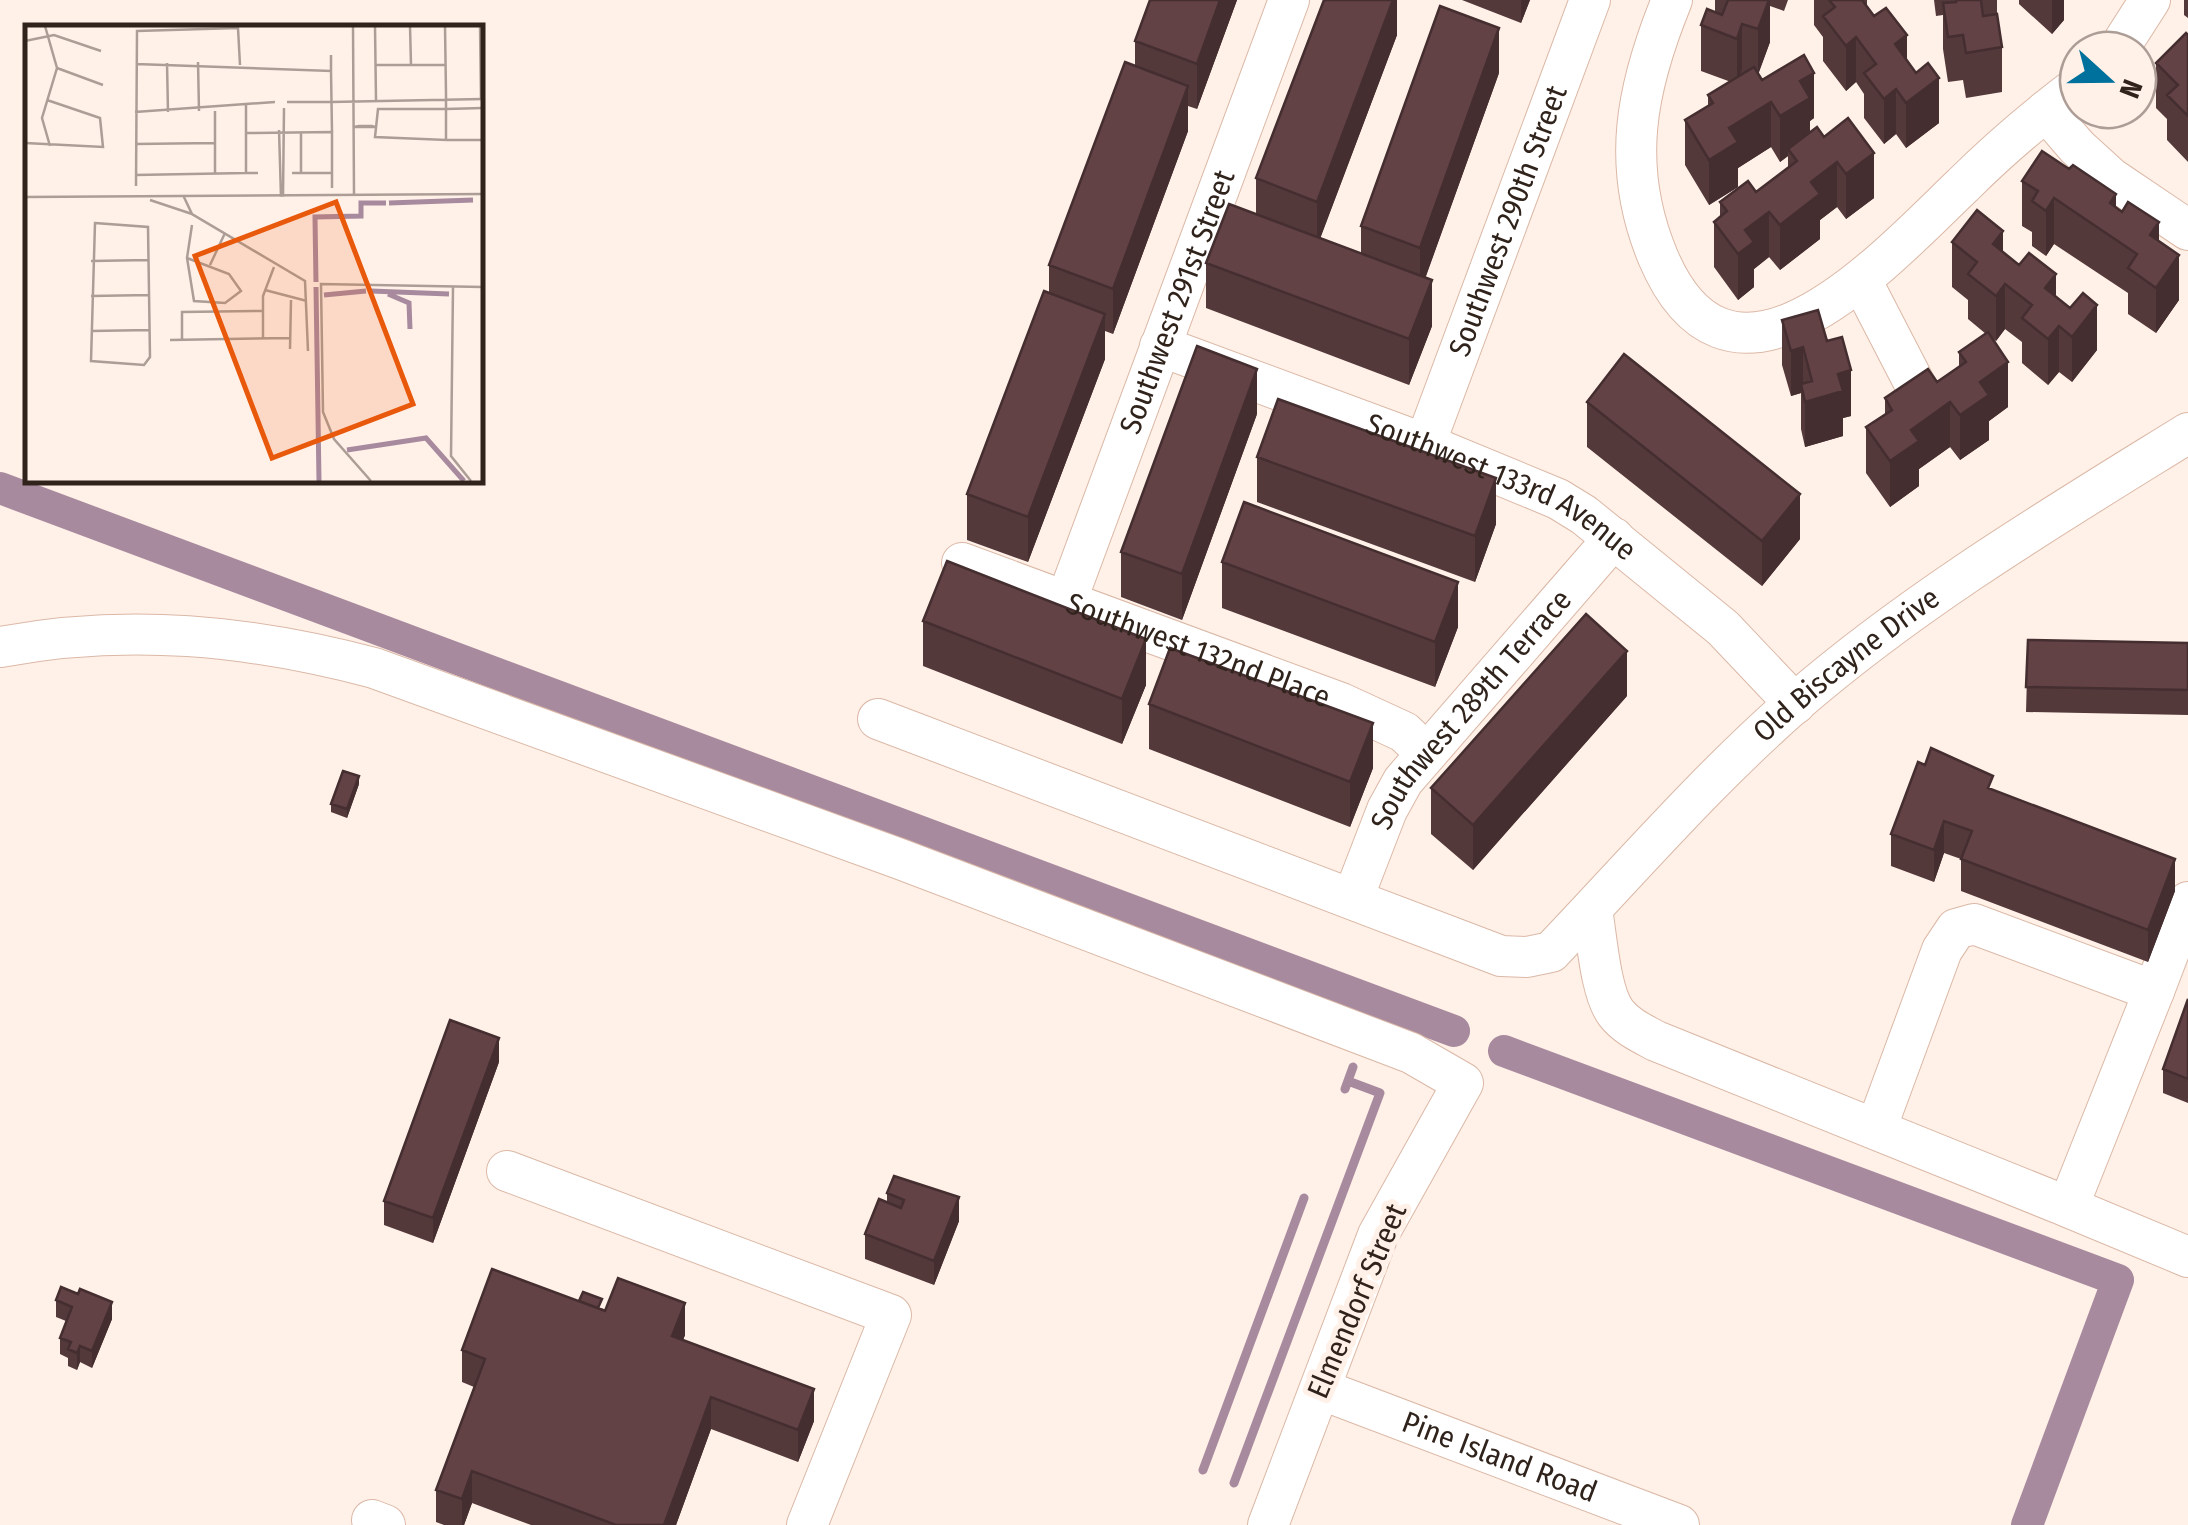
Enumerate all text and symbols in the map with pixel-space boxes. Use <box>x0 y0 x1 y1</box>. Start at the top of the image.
inset map <box>25 25 482 482</box>
north arrow <box>2058 30 2158 130</box>
text: N <box>2112 75 2149 103</box>
street label: Southwest 290th Street <box>1441 80 1575 361</box>
street label: Southwest 291st Street <box>1112 165 1242 439</box>
street label: Southwest 133rd Avenue <box>1361 406 1643 568</box>
street label: Old Biscayne Drive <box>1746 580 1946 750</box>
street label: Southwest 289th Terrace <box>1363 582 1579 835</box>
street label: Southwest 132nd Place <box>1062 585 1335 715</box>
street label: Elmendorf Street <box>1300 1198 1414 1404</box>
street label: Pine Island Road <box>1397 1404 1602 1510</box>

